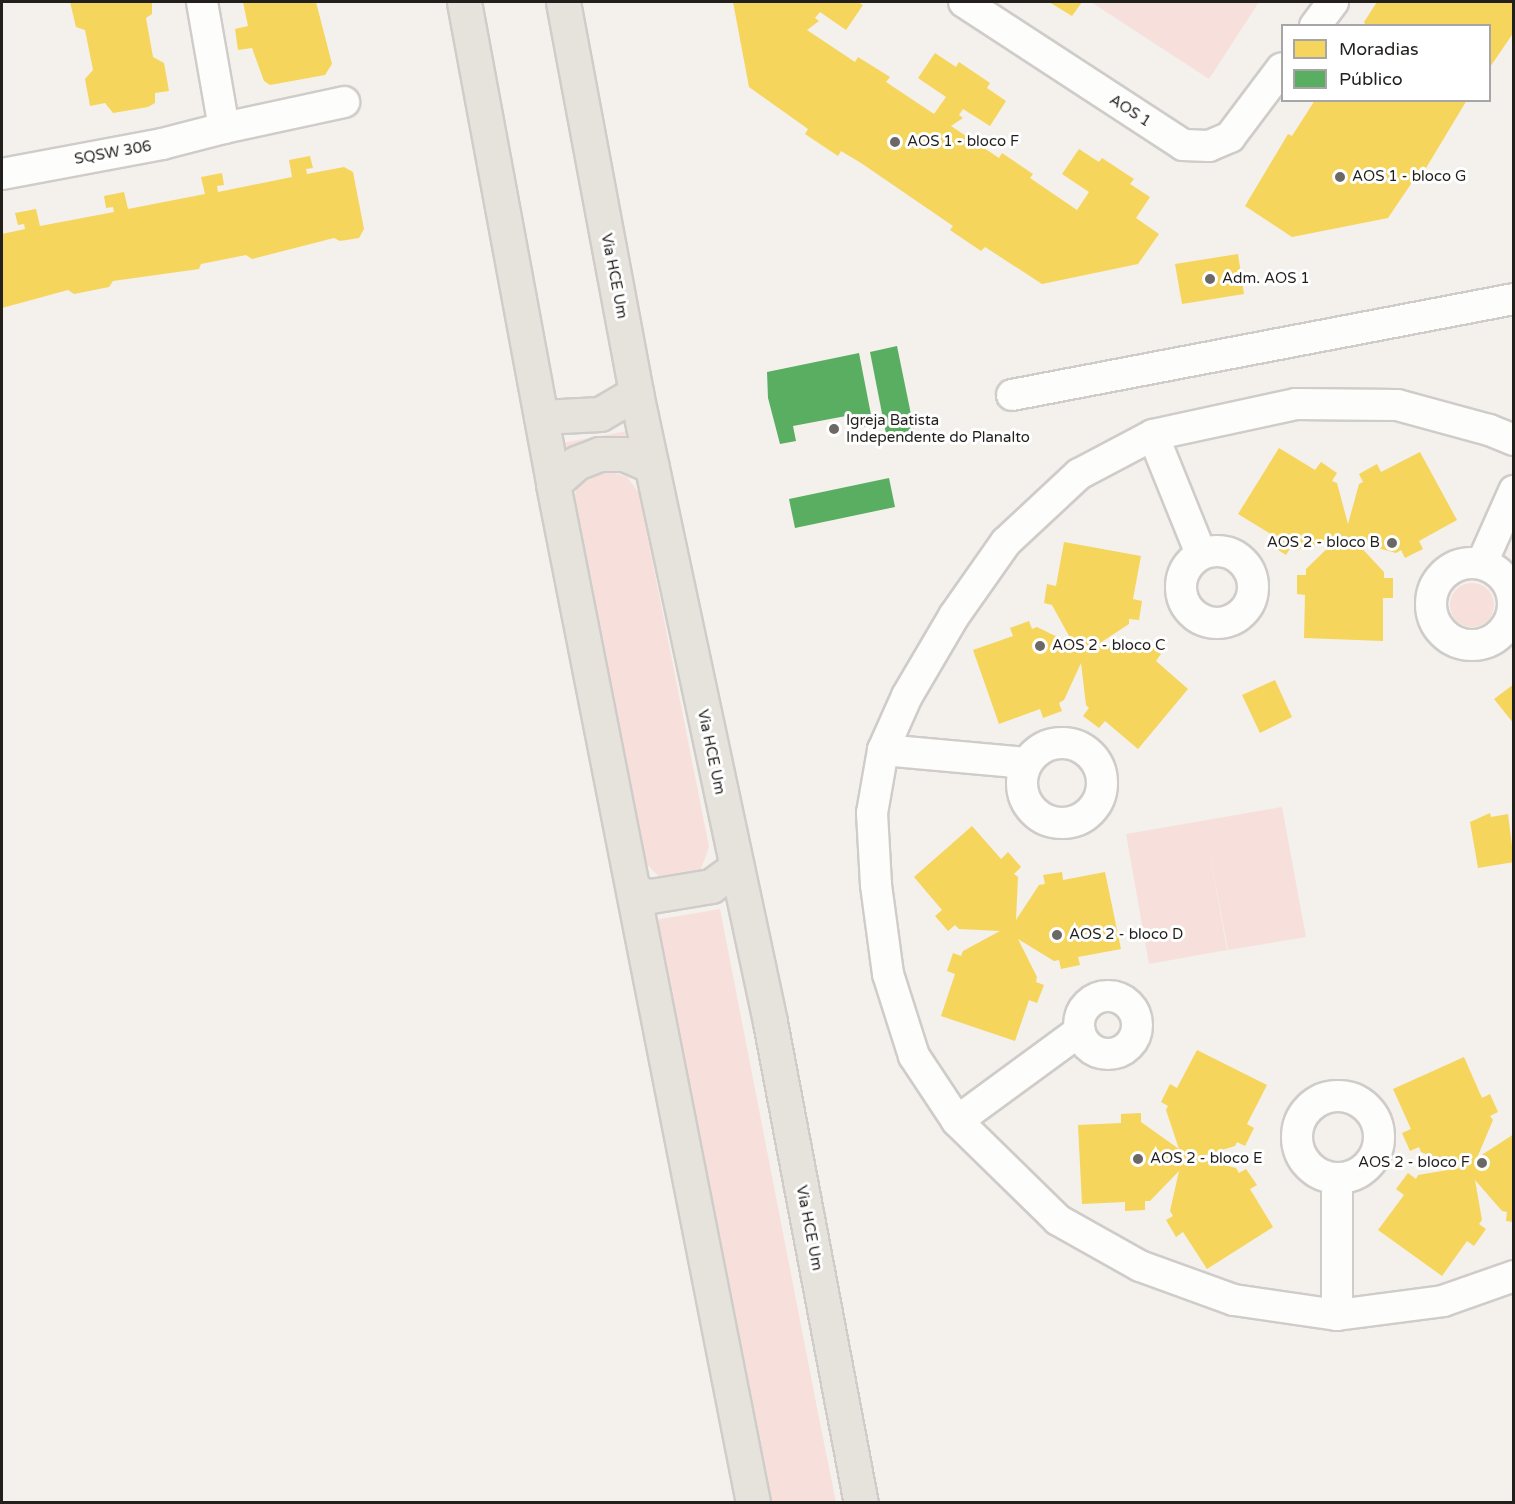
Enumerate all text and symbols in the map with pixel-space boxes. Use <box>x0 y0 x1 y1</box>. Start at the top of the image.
legend <box>1281 24 1491 102</box>
text: Moradias <box>1339 38 1419 60</box>
text: Público <box>1339 68 1403 90</box>
street label: AOS 1 <box>1106 91 1154 131</box>
place label: AOS 1 - bloco F <box>907 133 1019 151</box>
marker: AOS 1 - bloco F <box>888 135 902 149</box>
street label: SQSW 306 <box>73 137 153 169</box>
place label: AOS 1 - bloco G <box>1352 168 1466 186</box>
marker: AOS 1 - bloco G <box>1333 170 1347 184</box>
street label: Via HCE Um <box>597 232 631 320</box>
place label: Adm. AOS 1 <box>1222 270 1310 288</box>
marker: Adm. AOS 1 <box>1203 272 1217 286</box>
place label: Igreja Batista Independente do Planalto <box>846 411 1030 446</box>
marker: Igreja Batista Independente do Planalto <box>827 422 841 436</box>
place label: AOS 2 - bloco B <box>1267 534 1380 552</box>
marker: AOS 2 - bloco B <box>1385 536 1399 550</box>
place label: AOS 2 - bloco C <box>1052 637 1165 655</box>
marker: AOS 2 - bloco C <box>1033 639 1047 653</box>
street label: Via HCE Um <box>693 708 729 796</box>
place label: AOS 2 - bloco D <box>1069 926 1183 944</box>
marker: AOS 2 - bloco D <box>1050 928 1064 942</box>
place label: AOS 2 - bloco E <box>1150 1150 1262 1168</box>
marker: AOS 2 - bloco E <box>1131 1152 1145 1166</box>
place label: AOS 2 - bloco F <box>1358 1154 1470 1172</box>
marker: AOS 2 - bloco F <box>1475 1156 1489 1170</box>
street label: Via HCE Um <box>792 1184 826 1272</box>

